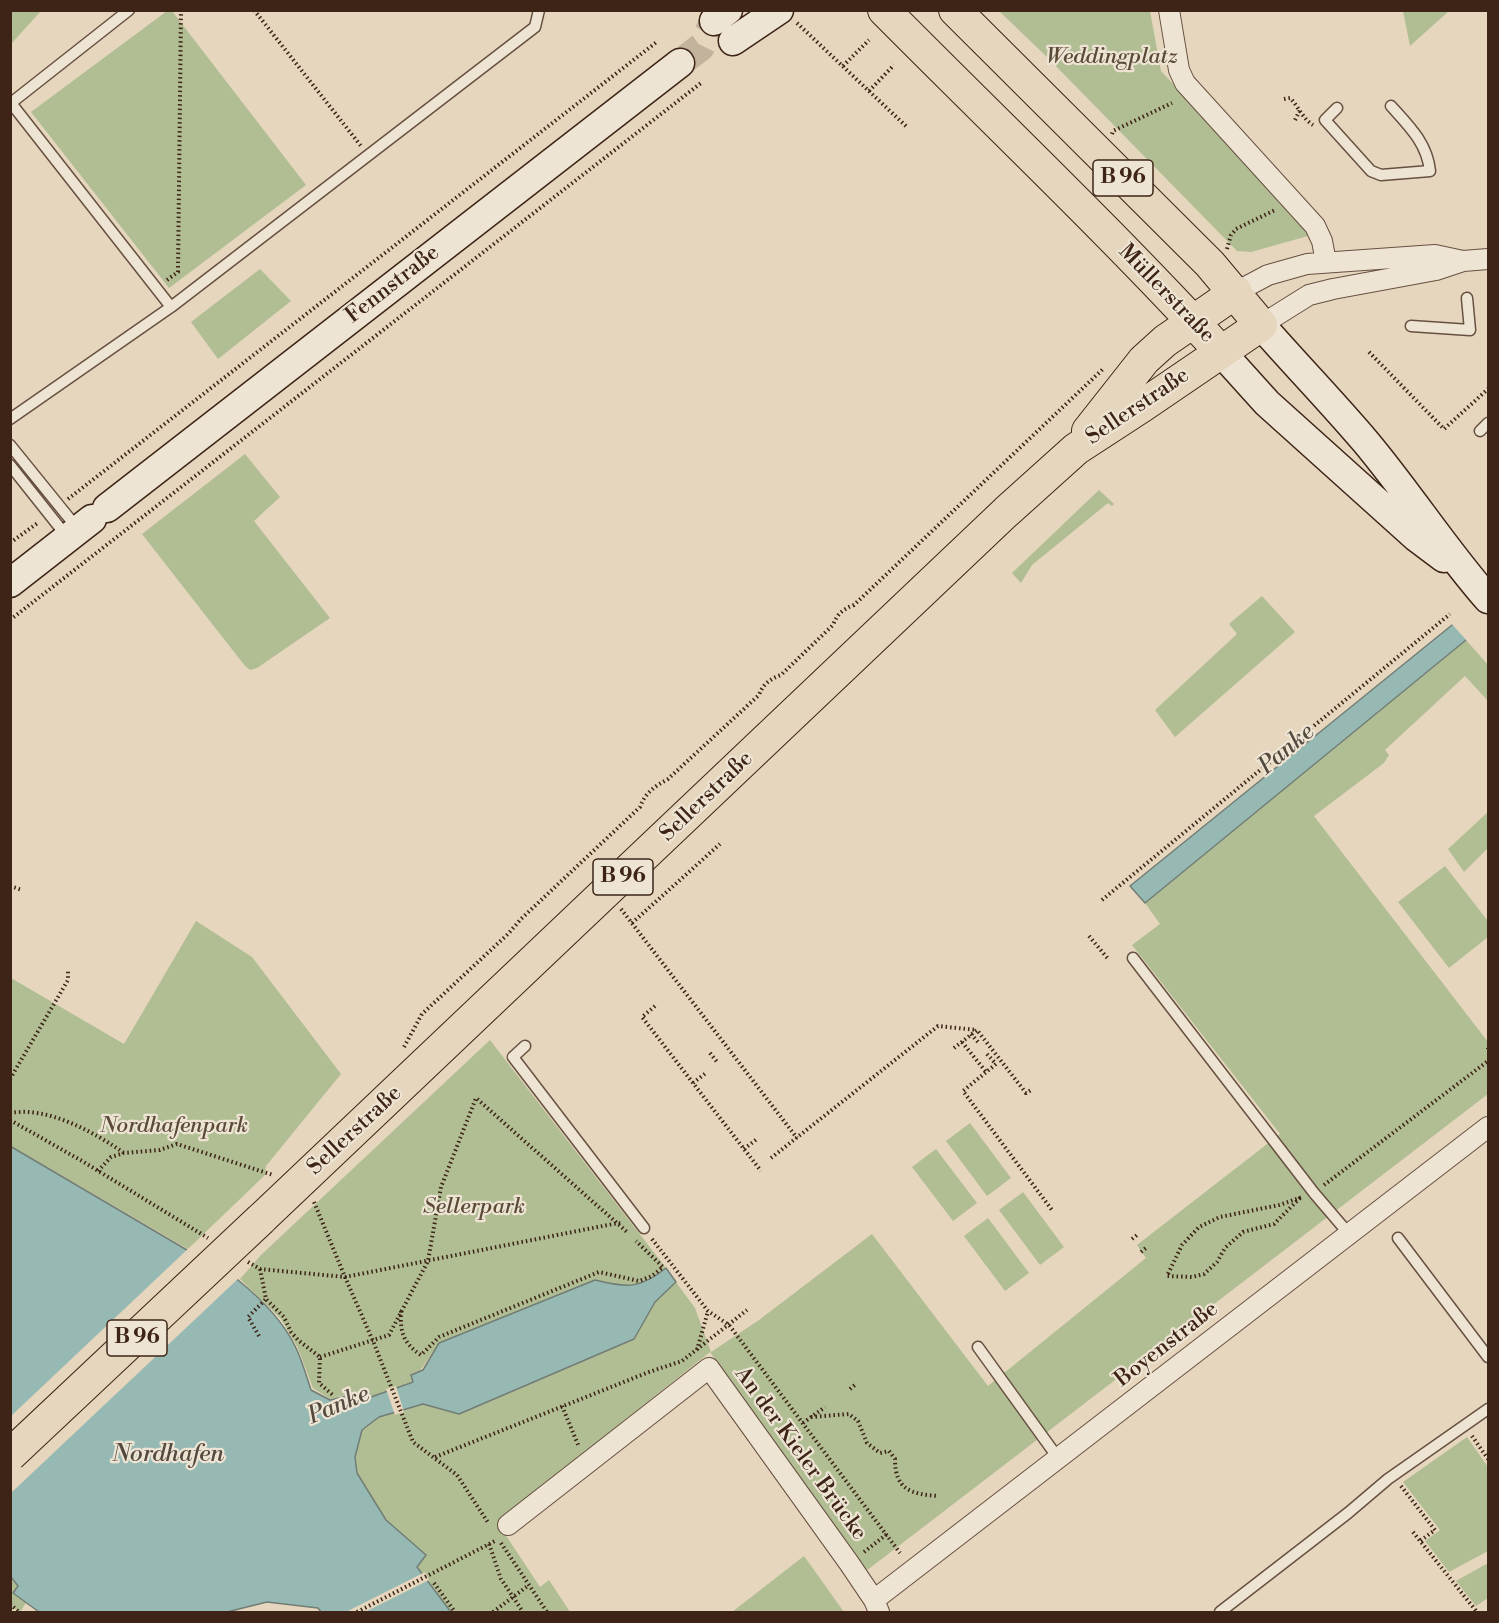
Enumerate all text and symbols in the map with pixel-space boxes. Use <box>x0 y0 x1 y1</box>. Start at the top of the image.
park label: Weddingplatz <box>1046 45 1178 71</box>
road number: B 96 <box>1093 160 1153 196</box>
street label: Müllerstraße <box>1112 239 1220 349</box>
street label: Fennstraße <box>341 240 445 330</box>
street label: Sellerstraße <box>1081 363 1195 451</box>
water label: Panke <box>1253 718 1321 782</box>
street label: Sellerstraße <box>655 746 759 848</box>
road number: B 96 <box>593 859 653 895</box>
street label: Sellerstraße <box>302 1081 408 1181</box>
park label: Nordhafenpark <box>100 1114 248 1140</box>
park label: Sellerpark <box>423 1195 525 1221</box>
street label: Boyenstraße <box>1110 1297 1224 1393</box>
road number: B 96 <box>107 1320 167 1356</box>
street label: An der Kieler Brücke <box>728 1362 872 1546</box>
water label: Panke <box>304 1380 374 1432</box>
water label: Nordhafen <box>112 1441 224 1469</box>

